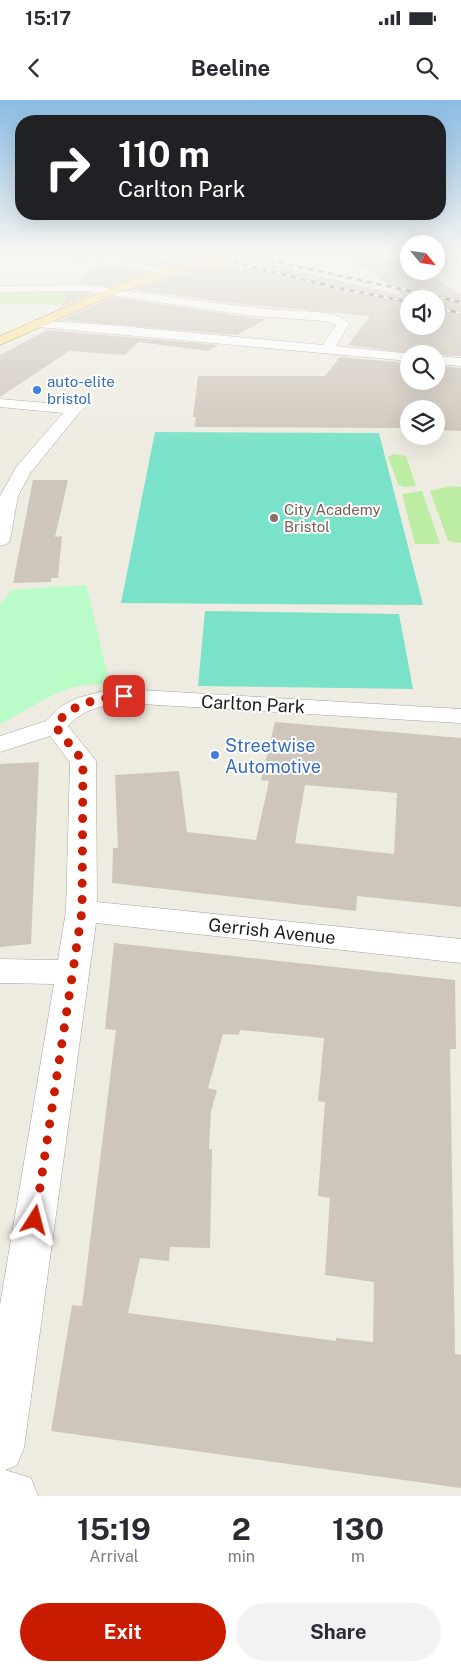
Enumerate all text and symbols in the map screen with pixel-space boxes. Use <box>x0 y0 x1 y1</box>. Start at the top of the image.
text: 15:17 <box>25 7 71 29</box>
icon: back <box>20 54 48 82</box>
icon: search <box>413 54 441 82</box>
text: Beeline <box>191 55 270 81</box>
text: 110 m <box>118 134 210 175</box>
icon: right <box>35 135 100 200</box>
text: Carlton Park <box>118 176 245 202</box>
north arrow <box>400 235 445 280</box>
map controls <box>400 235 445 445</box>
button: sound <box>400 290 445 335</box>
button: search <box>400 345 445 390</box>
place label: auto-elite bristol <box>47 373 115 407</box>
marker: auto-elite bristol <box>31 384 43 396</box>
button: layers <box>400 400 445 445</box>
place label: City Academy Bristol <box>284 501 380 535</box>
marker: City Academy Bristol <box>268 512 280 524</box>
pin <box>103 675 145 717</box>
icon: arrive <box>110 682 138 710</box>
street label: Carlton Park <box>200 691 306 717</box>
place label: Streetwise Automotive <box>225 735 321 777</box>
marker: Streetwise Automotive <box>209 749 221 761</box>
street label: Gerrish Avenue <box>207 914 337 948</box>
position arrow <box>8 1193 60 1245</box>
text: 15:19 <box>77 1511 151 1547</box>
text: 2 <box>232 1511 251 1547</box>
text: 130 <box>332 1511 384 1547</box>
text: Arrival <box>89 1547 139 1566</box>
text: min <box>228 1547 255 1566</box>
text: m <box>351 1547 365 1566</box>
button: Exit <box>20 1603 226 1661</box>
button: Share <box>236 1603 441 1661</box>

